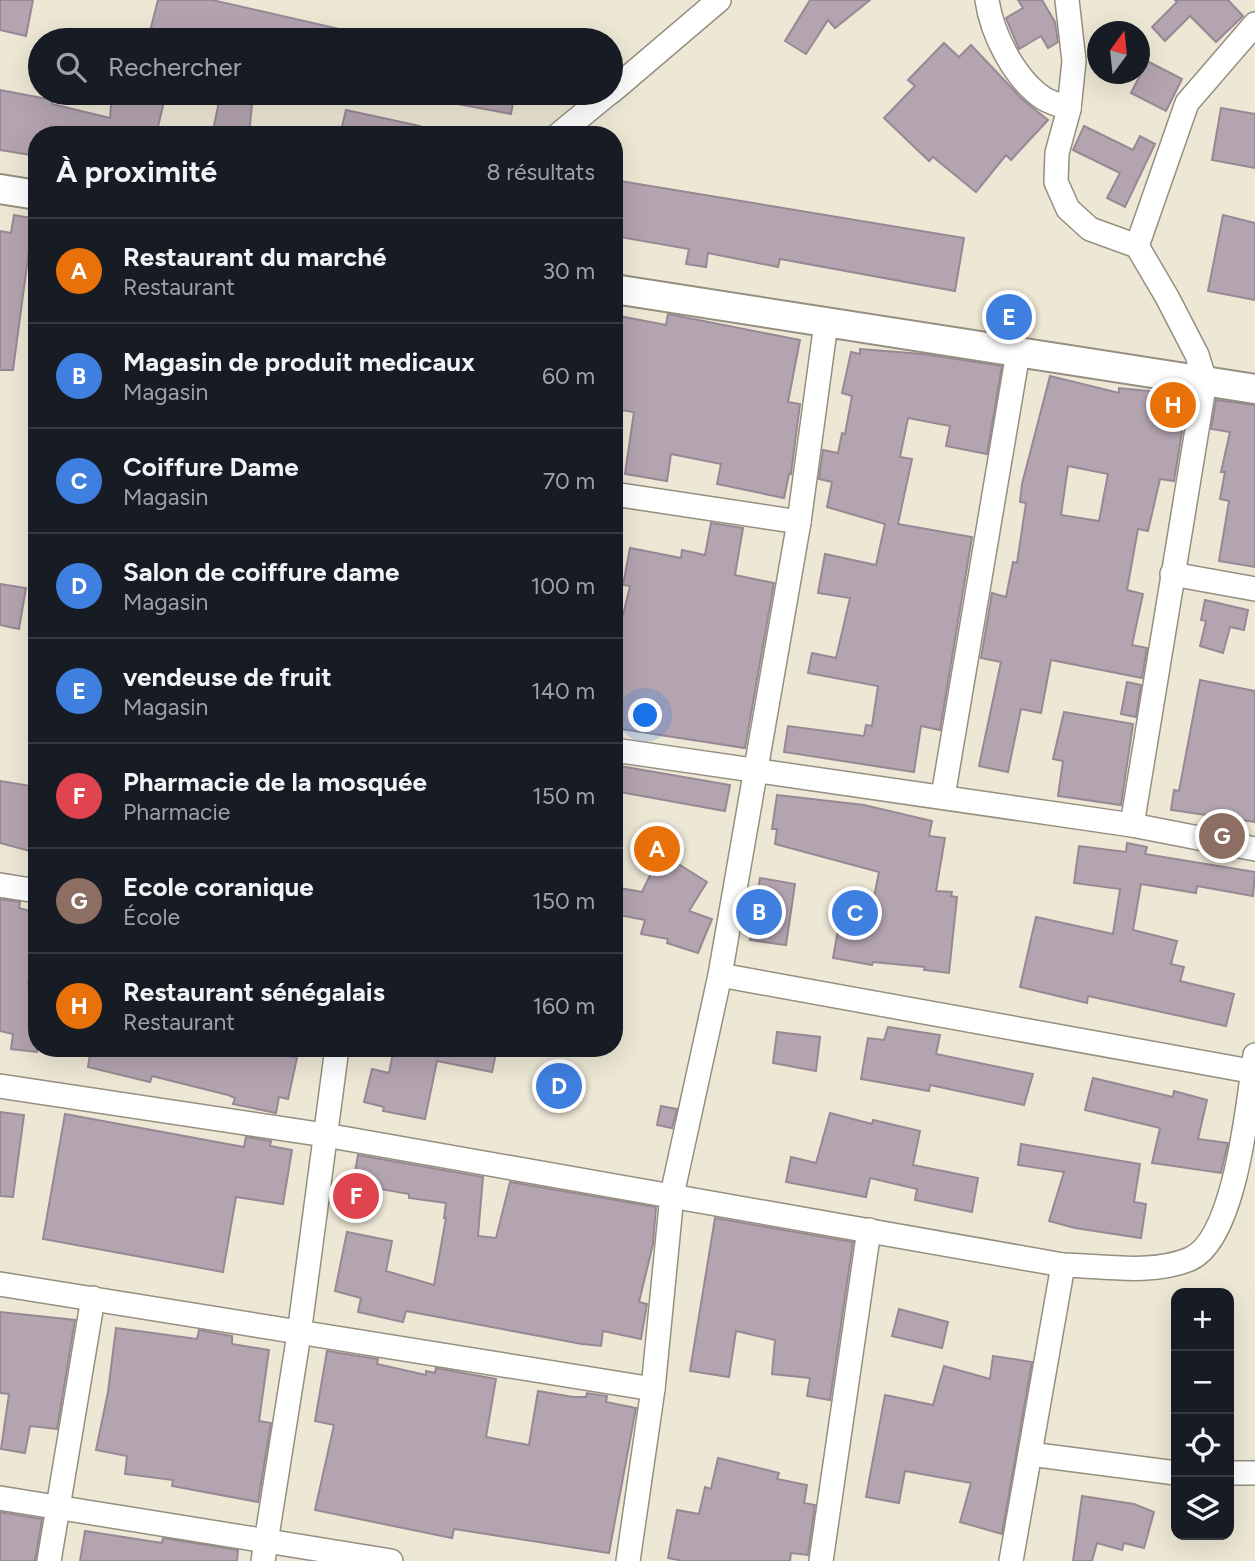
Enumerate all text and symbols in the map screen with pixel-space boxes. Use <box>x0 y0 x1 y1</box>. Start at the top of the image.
north arrow <box>1087 21 1150 84</box>
search box <box>28 28 623 105</box>
icon: search <box>52 48 90 86</box>
text: Rechercher <box>108 51 242 83</box>
text: À proximité <box>56 153 217 190</box>
text: 8 résultats <box>486 158 595 186</box>
text: Restaurant du marché <box>123 241 387 273</box>
text: A <box>71 257 87 285</box>
text: 30 m <box>542 257 595 285</box>
text: Restaurant <box>123 273 235 301</box>
pin: E <box>986 291 1032 343</box>
text: Magasin de produit medicaux <box>123 346 475 378</box>
text: B <box>72 362 86 390</box>
text: 60 m <box>542 362 595 390</box>
text: Magasin <box>123 378 208 406</box>
pin: H <box>1150 379 1196 431</box>
text: Coiffure Dame <box>123 451 299 483</box>
text: C <box>71 467 87 495</box>
text: 70 m <box>543 467 595 495</box>
text: Magasin <box>123 483 208 511</box>
text: Salon de coiffure dame <box>123 556 399 588</box>
text: D <box>71 572 87 600</box>
text: 100 m <box>531 572 595 600</box>
text: Magasin <box>123 588 208 616</box>
text: vendeuse de fruit <box>123 661 332 693</box>
text: E <box>72 677 86 705</box>
text: 140 m <box>531 677 595 705</box>
text: Magasin <box>123 693 208 721</box>
your location <box>628 698 662 732</box>
text: Pharmacie de la mosquée <box>123 766 427 798</box>
text: F <box>73 782 85 810</box>
text: 150 m <box>532 782 595 810</box>
text: Pharmacie <box>123 798 230 826</box>
pin: G <box>1199 810 1245 862</box>
pin: A <box>634 823 680 875</box>
text: Ecole coranique <box>123 871 314 903</box>
pin: B <box>736 886 782 938</box>
text: G <box>70 887 88 915</box>
text: 150 m <box>532 887 595 915</box>
pin: C <box>832 887 878 939</box>
text: École <box>123 903 180 931</box>
text: Restaurant sénégalais <box>123 976 385 1008</box>
text: H <box>70 992 88 1020</box>
text: 160 m <box>532 992 595 1020</box>
text: Restaurant <box>123 1008 235 1036</box>
pin: D <box>536 1060 582 1112</box>
pin: F <box>333 1170 379 1222</box>
map controls <box>1171 1288 1234 1540</box>
button: + <box>1171 1288 1234 1351</box>
button: − <box>1171 1351 1234 1414</box>
button: locate <box>1171 1414 1234 1477</box>
button: layers <box>1171 1477 1234 1540</box>

